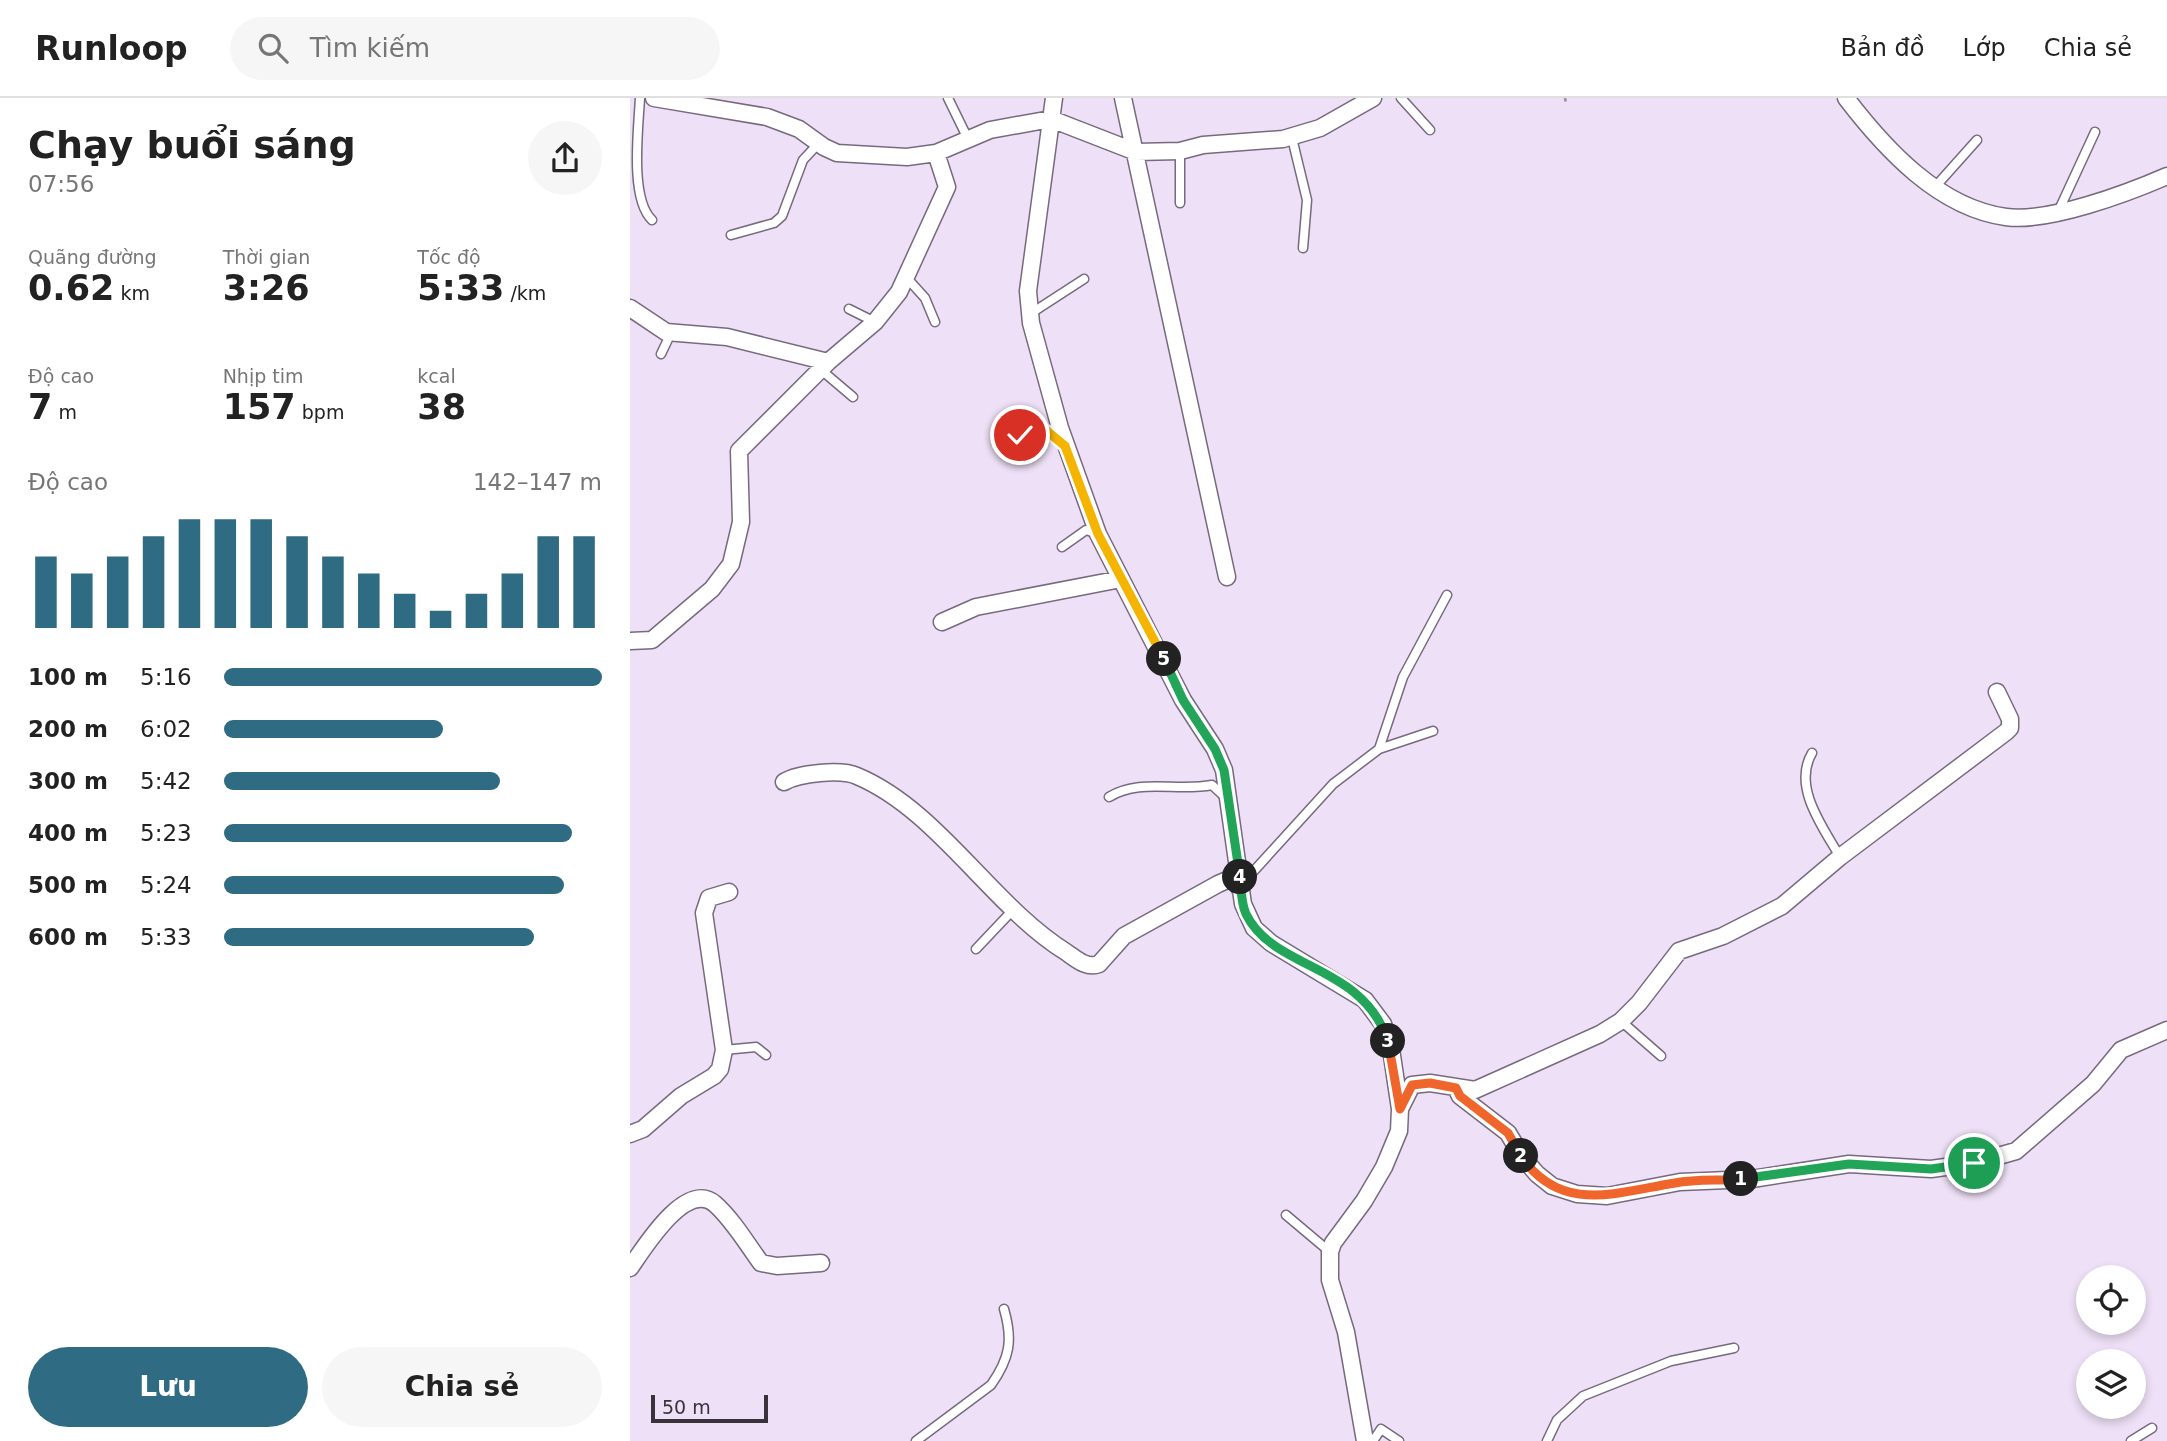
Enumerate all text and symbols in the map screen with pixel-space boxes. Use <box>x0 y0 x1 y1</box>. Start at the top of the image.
search box <box>230 17 720 80</box>
text: Runloop <box>35 29 188 68</box>
icon: search <box>254 29 292 67</box>
text: Tìm kiếm <box>310 33 430 63</box>
text: Bản đồ <box>1841 34 1924 62</box>
text: Lớp <box>1962 34 2006 62</box>
text: Chia sẻ <box>2044 34 2132 62</box>
button: share <box>528 121 602 195</box>
text: Chạy buổi sáng <box>28 123 356 167</box>
text: 07:56 <box>28 171 94 197</box>
text: Quãng đường <box>28 246 157 268</box>
text: Thời gian <box>223 246 310 268</box>
text: Tốc độ <box>417 246 481 268</box>
text: 0.62 <box>28 268 114 308</box>
text: 3:26 <box>223 268 310 308</box>
text: 5:33 <box>417 268 504 308</box>
text: km <box>114 282 150 304</box>
text: /km <box>504 282 546 304</box>
text: Độ cao <box>28 365 94 387</box>
text: Nhịp tim <box>223 365 304 387</box>
text: kcal <box>417 365 456 387</box>
text: 7 <box>28 387 52 427</box>
text: 157 <box>223 387 296 427</box>
text: 38 <box>417 387 466 427</box>
text: m <box>52 401 77 423</box>
text: bpm <box>296 401 344 423</box>
pin <box>990 405 1050 465</box>
icon: check <box>1001 416 1039 454</box>
text: Độ cao <box>28 469 108 495</box>
text: 142–147 m <box>473 469 602 495</box>
pin: 5 <box>1146 642 1182 676</box>
text: 5 <box>1157 647 1170 669</box>
text: 100 m <box>28 664 108 690</box>
text: 5:16 <box>140 664 192 690</box>
text: 200 m <box>28 716 108 742</box>
text: 6:02 <box>140 716 192 742</box>
text: 300 m <box>28 768 108 794</box>
text: 5:42 <box>140 768 192 794</box>
text: 400 m <box>28 820 108 846</box>
text: 5:23 <box>140 820 192 846</box>
pin: 4 <box>1222 860 1258 894</box>
text: 4 <box>1233 865 1246 887</box>
text: 500 m <box>28 872 108 898</box>
text: 5:24 <box>140 872 192 898</box>
text: 600 m <box>28 924 108 950</box>
text: 5:33 <box>140 924 192 950</box>
pin: 3 <box>1370 1024 1406 1058</box>
text: 3 <box>1381 1029 1394 1051</box>
pin <box>1944 1133 2004 1193</box>
pin: 2 <box>1504 1138 1538 1174</box>
text: 2 <box>1514 1144 1527 1166</box>
icon: arrive <box>1955 1144 1993 1182</box>
pin: 1 <box>1724 1162 1758 1196</box>
text: 1 <box>1734 1167 1747 1189</box>
map controls <box>2076 1265 2146 1419</box>
button: locate <box>2076 1265 2146 1335</box>
button: Lưu <box>28 1347 308 1427</box>
button: Chia sẻ <box>322 1347 602 1427</box>
button: layers <box>2076 1349 2146 1419</box>
scale bar <box>651 1392 768 1424</box>
text: 50 m <box>662 1396 711 1418</box>

